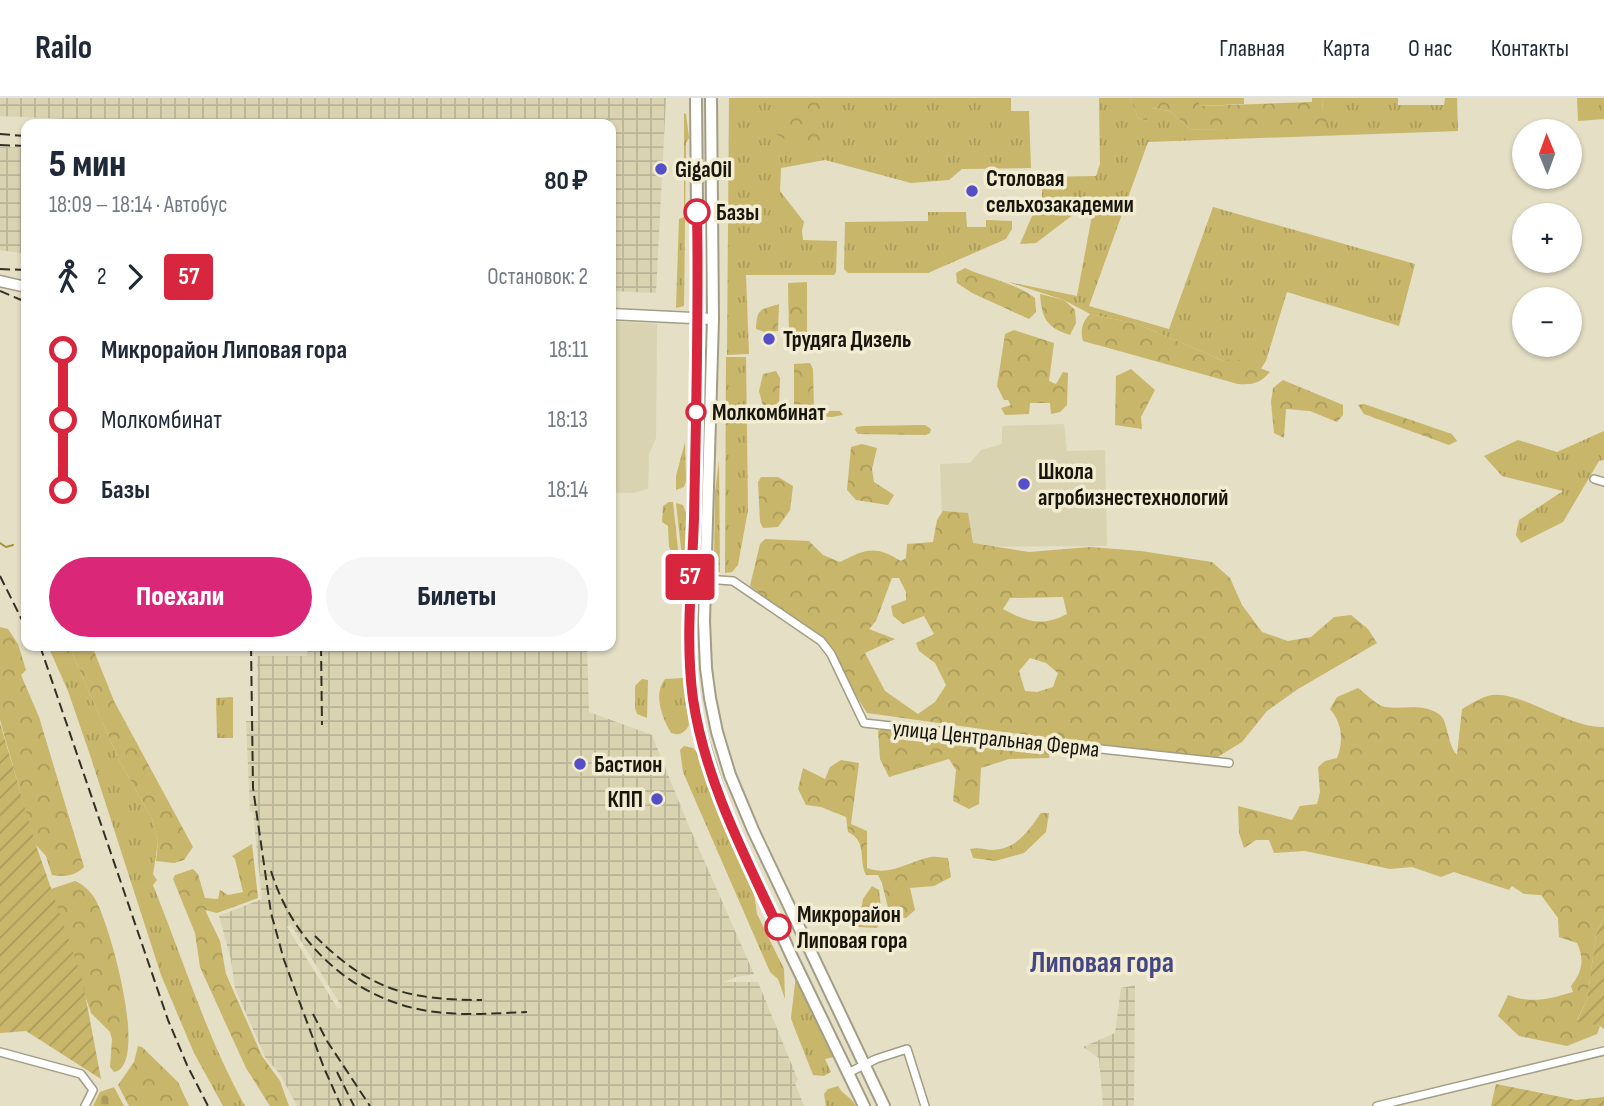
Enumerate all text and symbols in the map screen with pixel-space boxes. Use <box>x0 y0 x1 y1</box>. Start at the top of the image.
text: Railo <box>35 28 92 68</box>
text: Главная <box>1219 34 1285 63</box>
text: Карта <box>1323 34 1370 63</box>
text: О нас <box>1408 34 1453 63</box>
text: Контакты <box>1491 34 1569 63</box>
north arrow <box>1512 119 1582 189</box>
map controls <box>1512 119 1582 357</box>
text: 5 мин <box>49 142 126 187</box>
place label: GigaOil <box>675 156 732 184</box>
marker: GigaOil <box>653 161 669 177</box>
place label: Столовая сельхозакадемии <box>986 165 1134 219</box>
text: 80 ₽ <box>544 166 588 197</box>
marker: Столовая сельхозакадемии <box>964 183 980 199</box>
text: 18:09 – 18:14 · Автобус <box>49 191 227 219</box>
marker: Базы <box>684 199 710 225</box>
place label: Базы <box>716 199 759 227</box>
button: + <box>1512 203 1582 273</box>
icon: walk <box>49 258 87 296</box>
icon: forward <box>116 258 154 296</box>
text: 57 <box>178 262 199 291</box>
text: 2 <box>97 263 106 291</box>
text: Остановок: 2 <box>487 263 588 291</box>
button: − <box>1512 287 1582 357</box>
place label: Трудяга Дизель <box>783 326 911 354</box>
marker: Трудяга Дизель <box>761 331 777 347</box>
text: Микрорайон Липовая гора <box>101 335 347 366</box>
text: 18:11 <box>549 336 588 364</box>
place label: Молкомбинат <box>712 399 826 427</box>
marker: Молкомбинат <box>686 402 706 422</box>
text: Молкомбинат <box>101 405 222 436</box>
text: 18:13 <box>548 406 588 434</box>
place label: Школа агробизнестехнологий <box>1038 458 1228 512</box>
text: Базы <box>101 475 150 506</box>
text: 18:14 <box>548 476 588 504</box>
marker: Школа агробизнестехнологий <box>1016 476 1032 492</box>
line badge: 57 <box>658 554 722 600</box>
button: Поехали <box>49 557 312 637</box>
button: Билеты <box>326 557 588 637</box>
text: 57 <box>680 562 700 591</box>
street label: улица Центральная Ферма <box>891 714 1101 764</box>
place label: Бастион <box>594 751 662 779</box>
marker: Бастион <box>572 756 588 772</box>
place label: КПП <box>607 786 643 814</box>
marker: КПП <box>649 791 665 807</box>
place label: Микрорайон Липовая гора <box>797 901 907 955</box>
marker: Микрорайон Липовая гора <box>765 914 791 940</box>
district label: Липовая гора <box>1030 945 1174 981</box>

